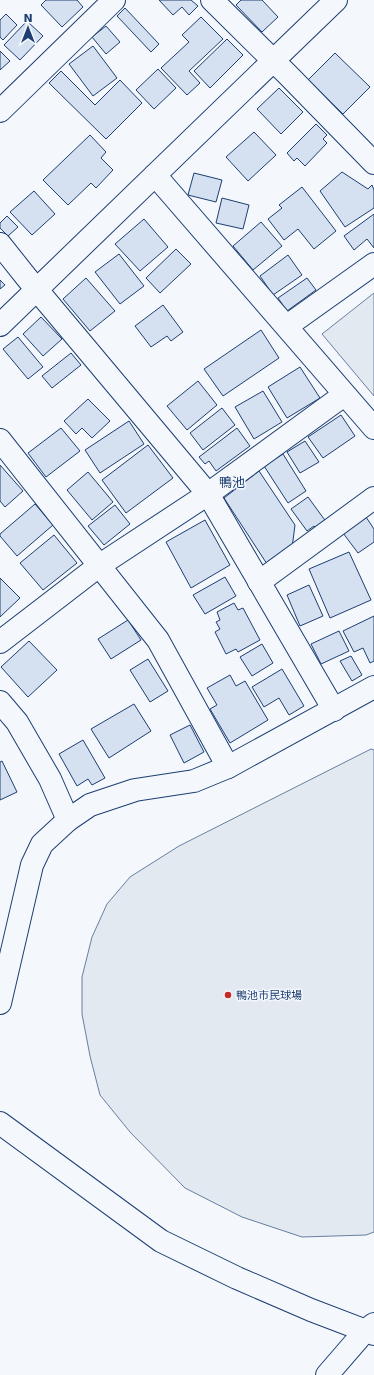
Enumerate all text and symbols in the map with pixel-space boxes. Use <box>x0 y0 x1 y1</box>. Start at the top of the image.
north arrow <box>8 8 48 48</box>
text: N <box>23 12 33 25</box>
district label: 鴨池 <box>219 475 245 490</box>
place label: 鴨池市民球場 <box>236 989 302 1002</box>
marker: 鴨池市民球場 <box>223 990 233 1000</box>

